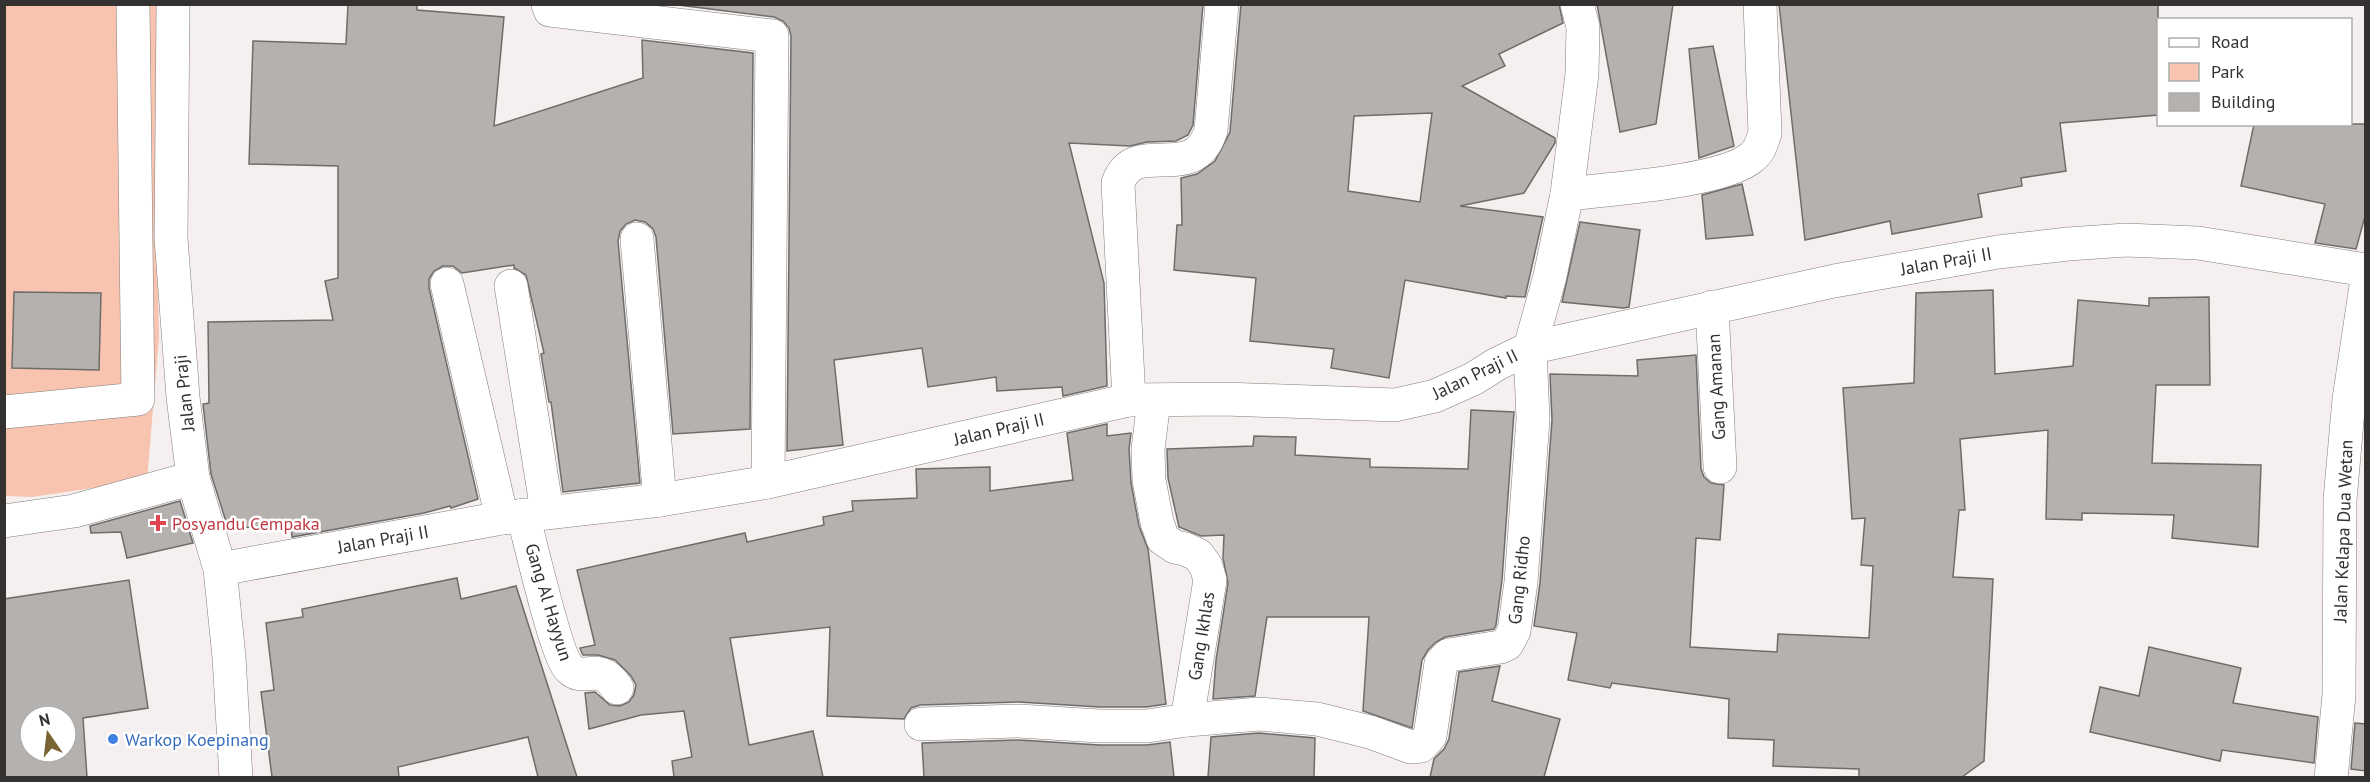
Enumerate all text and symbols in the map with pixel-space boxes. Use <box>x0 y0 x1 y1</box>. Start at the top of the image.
legend <box>2157 18 2352 126</box>
text: Road <box>2211 30 2249 53</box>
text: Park <box>2211 60 2244 83</box>
text: Building <box>2211 90 2275 113</box>
street label: Jalan Praji II <box>1898 242 1993 281</box>
street label: Gang Amanan <box>1702 333 1730 441</box>
street label: Jalan Praji II <box>1428 343 1522 405</box>
street label: Jalan Praji <box>169 353 200 434</box>
street label: Jalan Praji II <box>950 407 1047 451</box>
street label: Jalan Kelapa Dua Wetan <box>2328 439 2358 624</box>
place label: Posyandu Cempaka <box>172 512 320 535</box>
marker: Posyandu Cempaka <box>149 514 167 532</box>
street label: Jalan Praji II <box>335 520 430 559</box>
street label: Gang Ridho <box>1503 535 1535 625</box>
street label: Gang Al Hayyun <box>520 540 578 664</box>
street label: Gang Ikhlas <box>1183 590 1219 682</box>
north arrow <box>18 704 78 764</box>
text: N <box>37 708 52 730</box>
place label: Warkop Koepinang <box>125 728 269 751</box>
marker: Warkop Koepinang <box>106 732 120 746</box>

